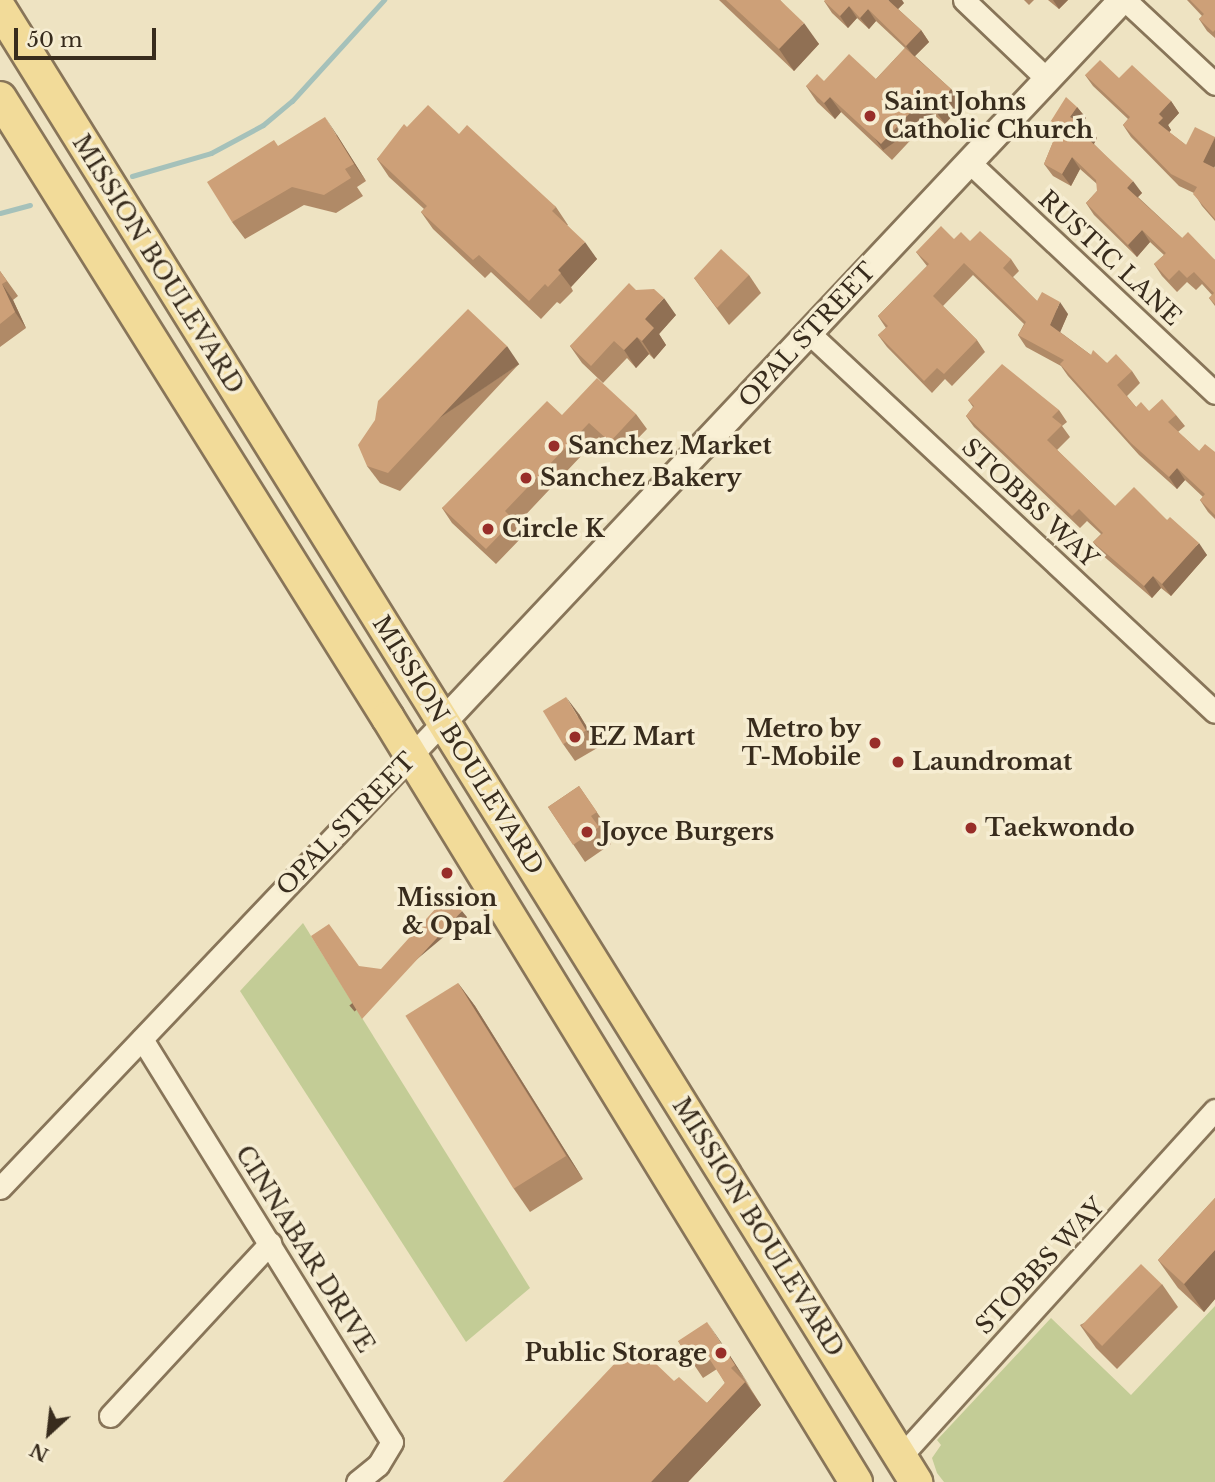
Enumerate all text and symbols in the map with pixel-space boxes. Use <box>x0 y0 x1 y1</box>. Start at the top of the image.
scale bar <box>18 14 159 58</box>
text: 50 m <box>27 27 82 53</box>
place label: Saint Johns Catholic Church <box>884 88 1093 144</box>
marker: Saint Johns Catholic Church <box>862 108 878 124</box>
street label: MISSION BOULEVARD <box>66 129 250 399</box>
street label: RUSTIC LANE <box>1033 185 1187 331</box>
street label: OPAL STREET <box>732 256 882 414</box>
place label: Sanchez Market <box>568 432 772 460</box>
street label: STOBBS WAY <box>956 432 1104 574</box>
marker: Sanchez Market <box>546 438 562 454</box>
place label: Sanchez Bakery <box>540 464 742 492</box>
marker: Sanchez Bakery <box>518 470 534 486</box>
place label: Circle K <box>502 515 604 543</box>
marker: Circle K <box>480 521 496 537</box>
street label: MISSION BOULEVARD <box>366 610 550 880</box>
place label: Metro by T-Mobile <box>742 715 861 771</box>
place label: EZ Mart <box>589 723 695 751</box>
marker: EZ Mart <box>567 729 583 745</box>
marker: Metro by T-Mobile <box>867 735 883 751</box>
street label: OPAL STREET <box>270 746 422 902</box>
place label: Laundromat <box>912 748 1072 776</box>
marker: Laundromat <box>890 754 906 770</box>
place label: Taekwondo <box>985 814 1135 842</box>
place label: Joyce Burgers <box>601 818 774 846</box>
marker: Taekwondo <box>963 820 979 836</box>
marker: Joyce Burgers <box>579 824 595 840</box>
marker: Mission & Opal <box>439 865 455 881</box>
place label: Mission & Opal <box>397 884 497 940</box>
street label: MISSION BOULEVARD <box>666 1092 850 1362</box>
street label: CINNABAR DRIVE <box>229 1140 381 1358</box>
street label: STOBBS WAY <box>969 1192 1111 1340</box>
place label: Public Storage <box>524 1339 707 1367</box>
marker: Public Storage <box>713 1345 729 1361</box>
north arrow <box>14 1398 84 1468</box>
text: N <box>26 1438 52 1466</box>

